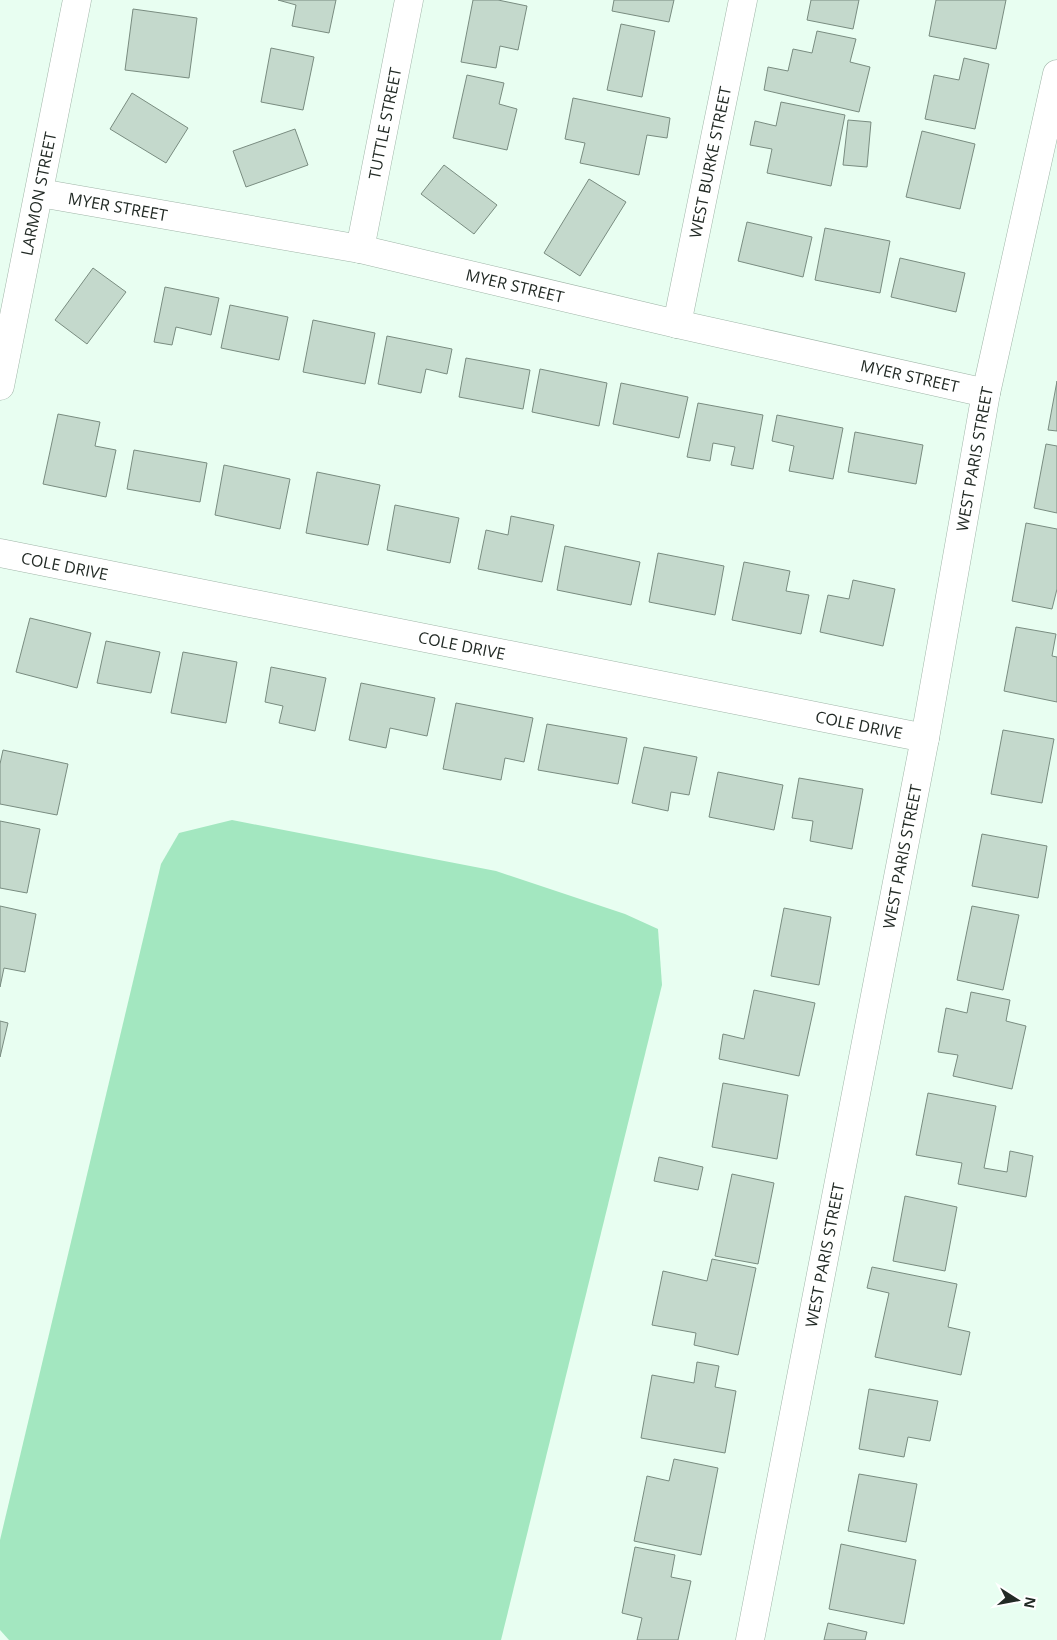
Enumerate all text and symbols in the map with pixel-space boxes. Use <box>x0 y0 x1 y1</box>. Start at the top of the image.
street label: TUTTLE STREET <box>363 65 407 181</box>
street label: WEST BURKE STREET <box>684 84 736 240</box>
street label: LARMON STREET <box>15 130 61 257</box>
street label: MYER STREET <box>67 187 169 226</box>
street label: MYER STREET <box>464 263 566 308</box>
street label: MYER STREET <box>858 354 961 398</box>
street label: WEST PARIS STREET <box>951 384 998 533</box>
street label: COLE DRIVE <box>19 546 110 585</box>
street label: COLE DRIVE <box>416 626 507 665</box>
street label: COLE DRIVE <box>814 705 904 744</box>
street label: WEST PARIS STREET <box>877 782 927 931</box>
street label: WEST PARIS STREET <box>800 1181 849 1329</box>
north arrow <box>992 1575 1042 1625</box>
text: N <box>1020 1595 1041 1610</box>

